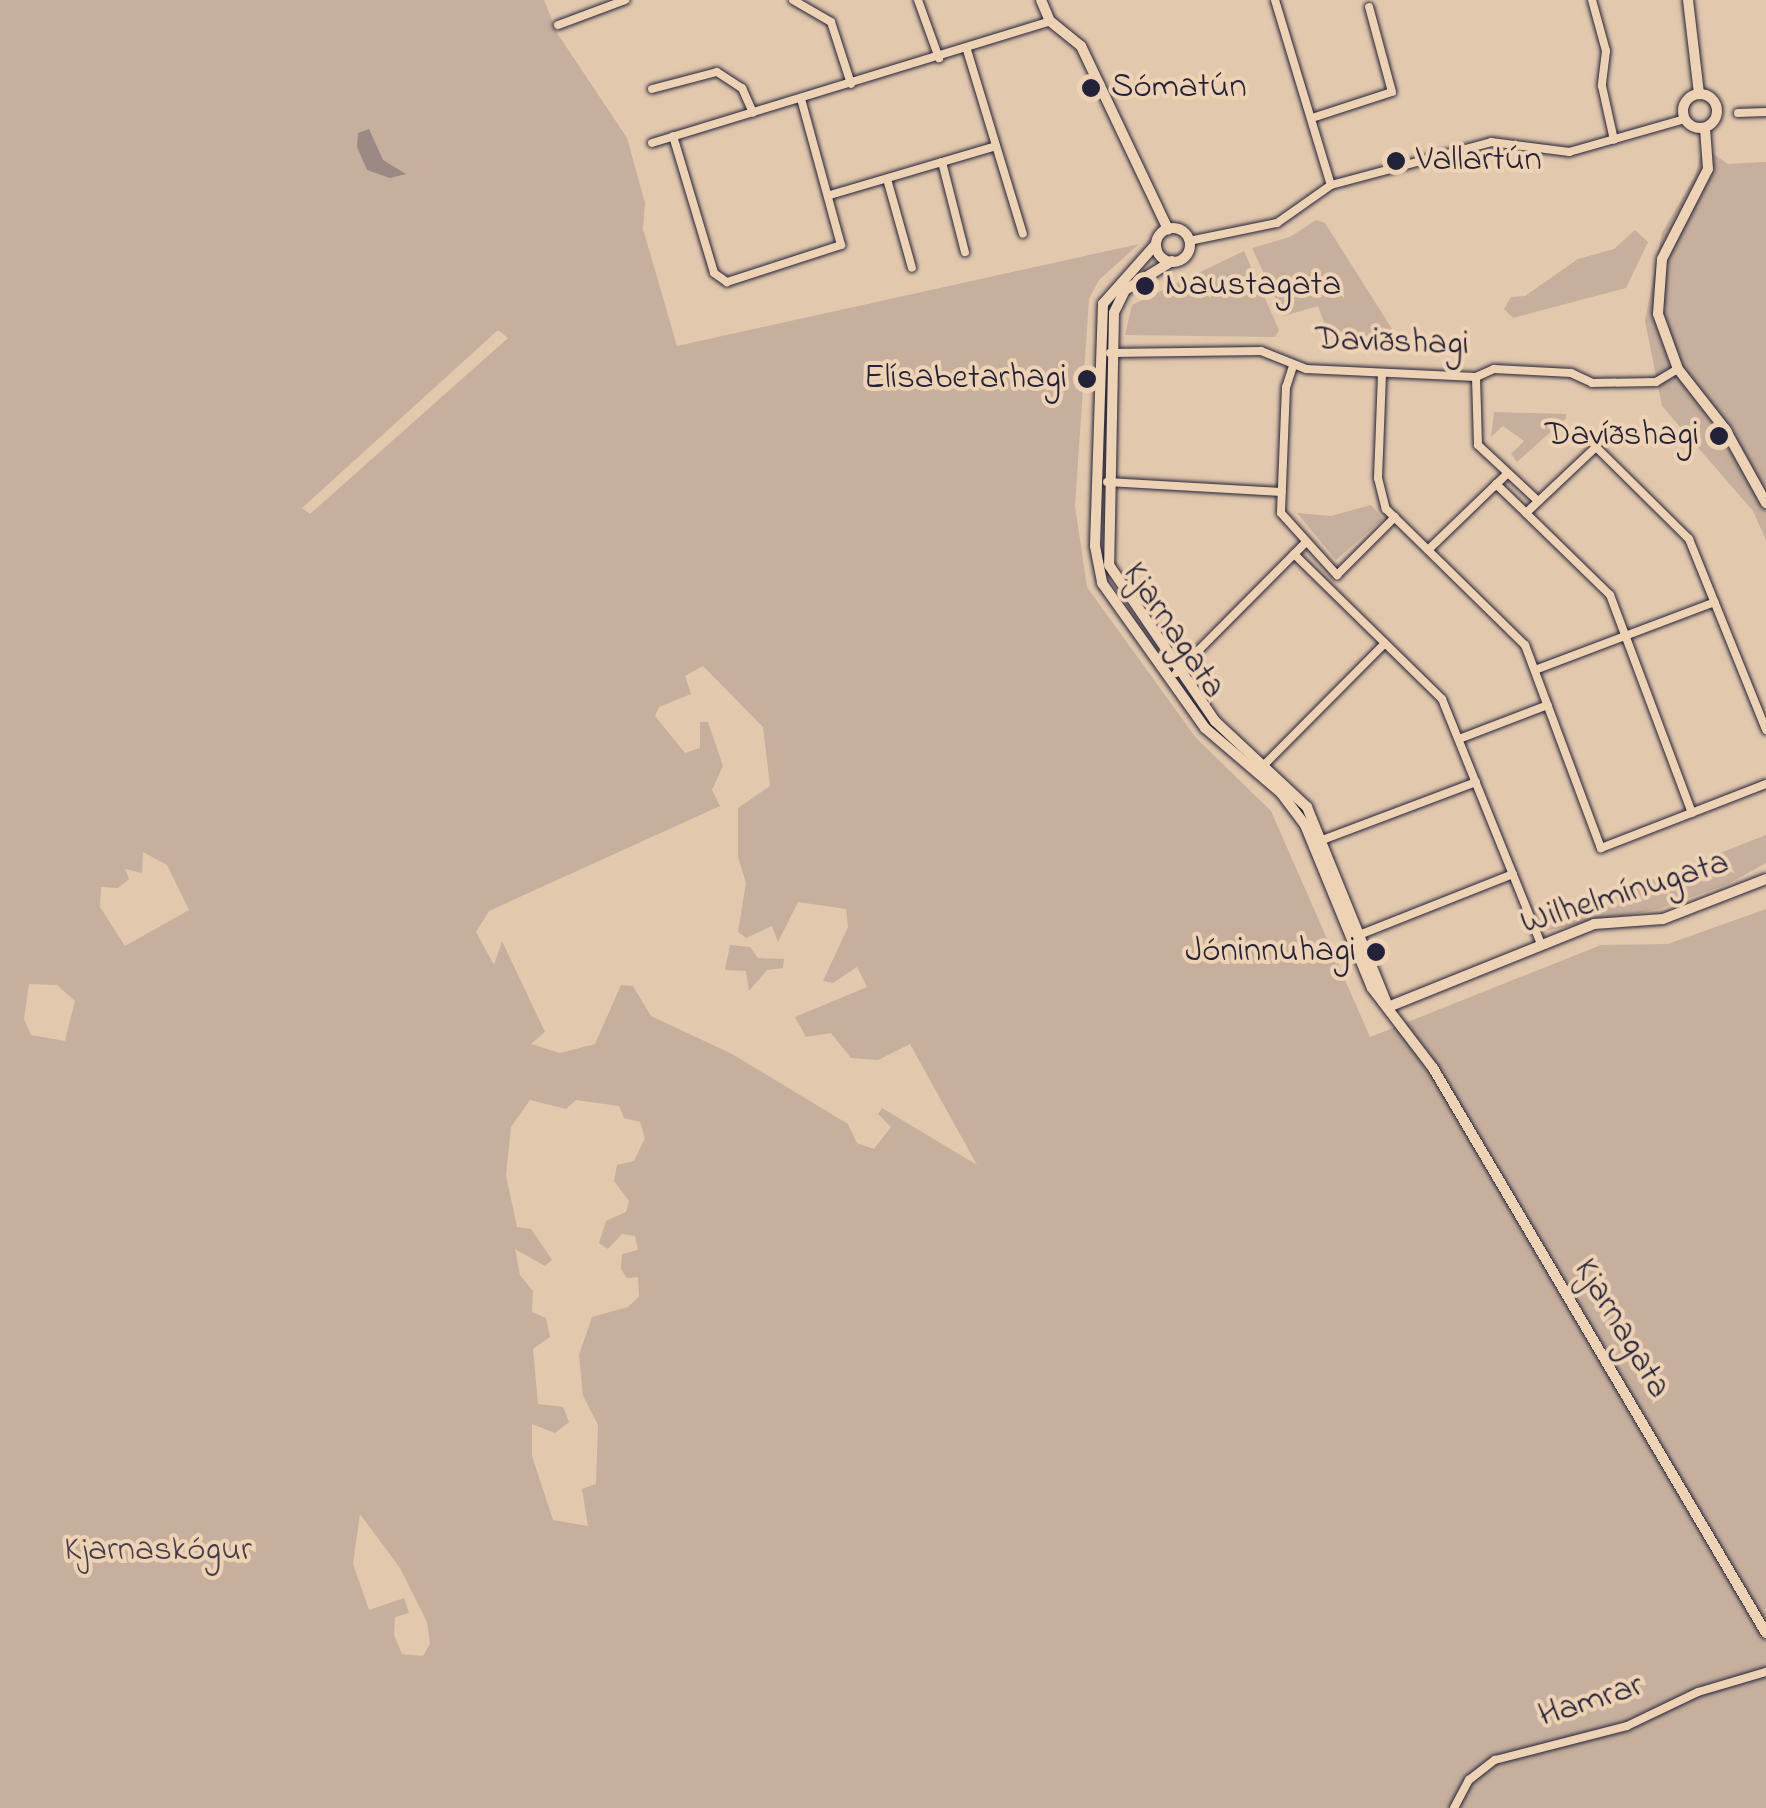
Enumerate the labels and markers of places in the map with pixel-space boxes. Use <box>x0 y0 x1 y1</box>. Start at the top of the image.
place label: Sómatún <box>1111 67 1247 109</box>
marker: Sómatún <box>1080 77 1102 99</box>
place label: Vallartún <box>1416 140 1542 182</box>
marker: Vallartún <box>1385 150 1407 172</box>
place label: Naustagata <box>1165 265 1341 307</box>
marker: Naustagata <box>1134 275 1156 297</box>
place label: Elísabetarhagi <box>864 358 1067 400</box>
marker: Elísabetarhagi <box>1076 368 1098 390</box>
place label: Davíðshagi <box>1545 415 1699 457</box>
marker: Davíðshagi <box>1708 425 1730 447</box>
place label: Jóninnuhagi <box>1185 931 1356 973</box>
marker: Jóninnuhagi <box>1365 941 1387 963</box>

